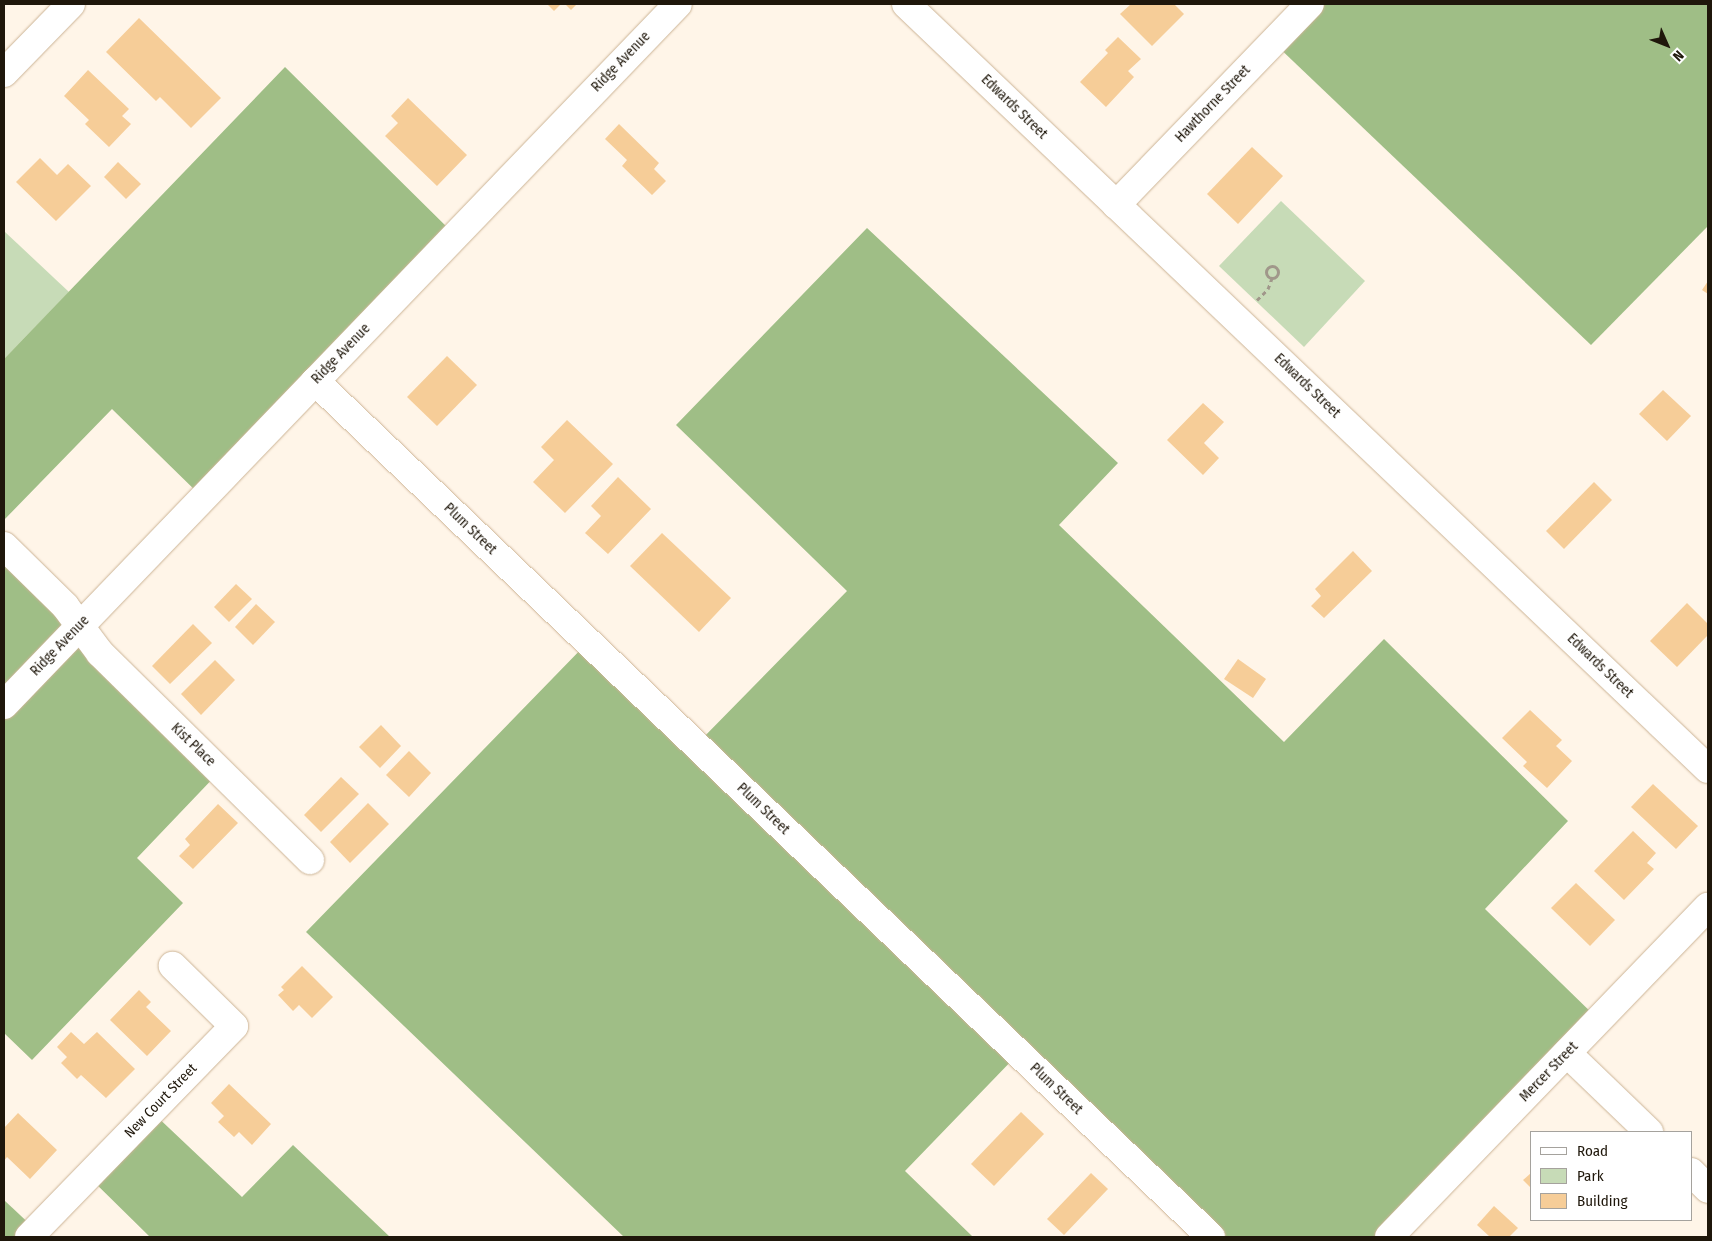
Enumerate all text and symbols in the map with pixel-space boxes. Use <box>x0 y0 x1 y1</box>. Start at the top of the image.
north arrow <box>1642 20 1692 70</box>
street label: Ridge Avenue <box>588 28 654 96</box>
text: N <box>1669 47 1687 65</box>
street label: Hawthorne Street <box>1172 62 1254 146</box>
street label: Edwards Street <box>977 71 1051 143</box>
street label: Ridge Avenue <box>308 320 374 388</box>
street label: Edwards Street <box>1270 350 1344 422</box>
street label: Plum Street <box>440 500 500 558</box>
street label: Ridge Avenue <box>27 612 93 680</box>
street label: Edwards Street <box>1563 630 1637 702</box>
street label: Kist Place <box>167 720 219 770</box>
street label: Plum Street <box>733 780 793 838</box>
street label: Mercer Street <box>1516 1039 1582 1105</box>
street label: New Court Street <box>121 1060 201 1142</box>
street label: Plum Street <box>1026 1060 1086 1118</box>
legend <box>1530 1131 1692 1221</box>
text: Road <box>1577 1142 1608 1160</box>
text: Park <box>1577 1167 1604 1185</box>
text: Building <box>1577 1192 1628 1210</box>

